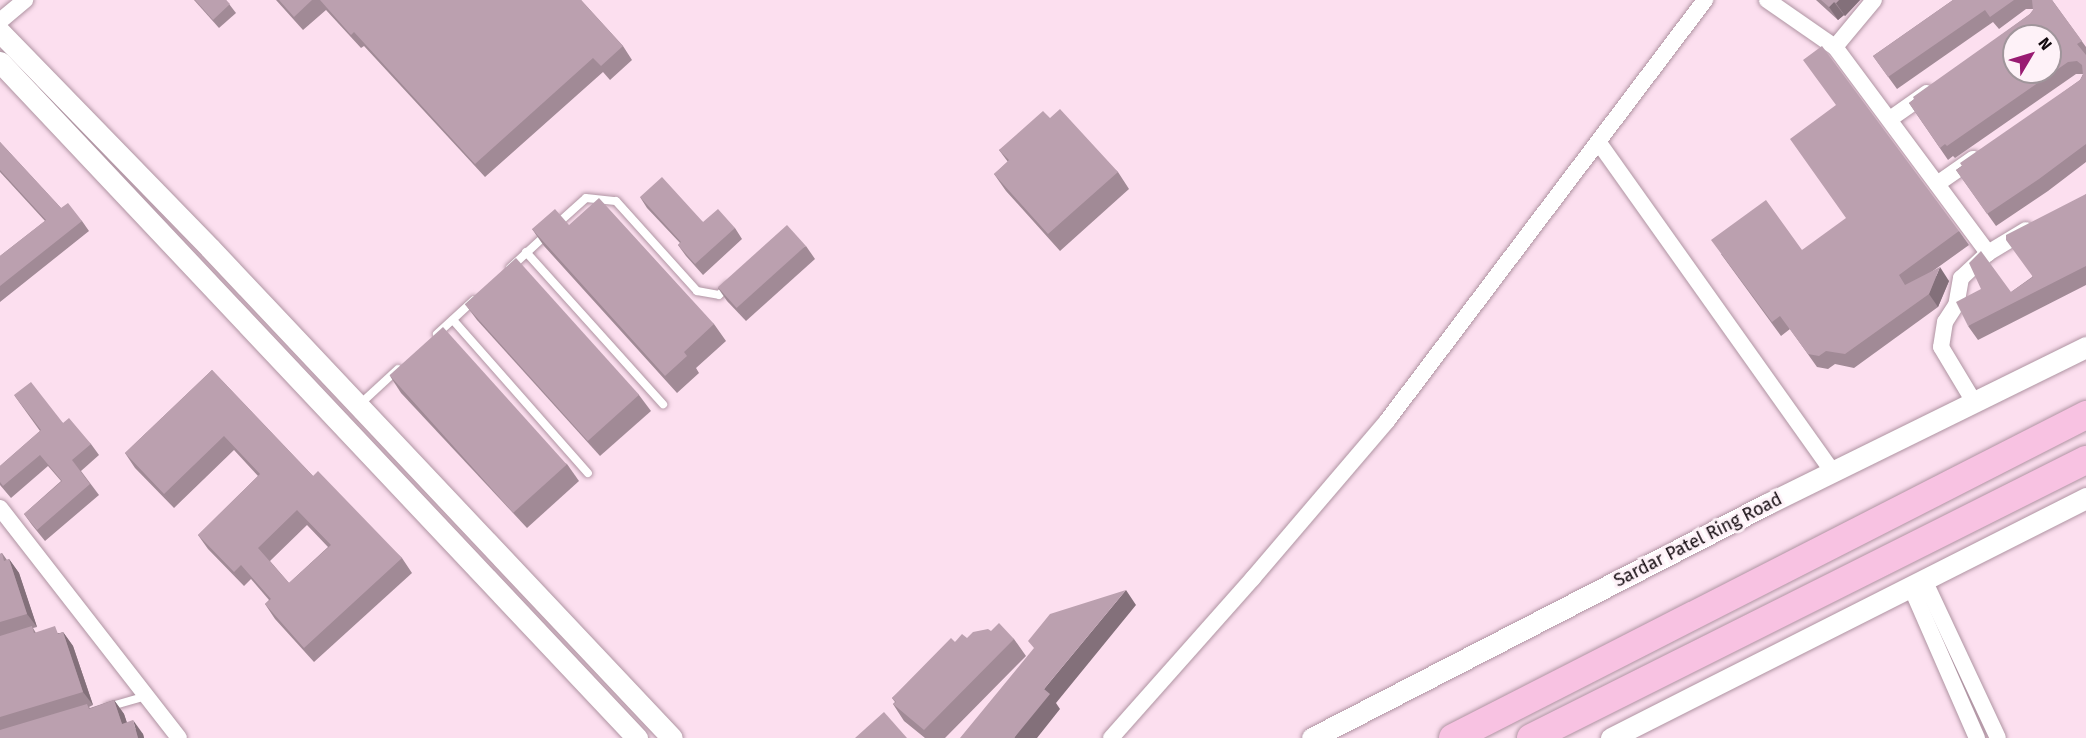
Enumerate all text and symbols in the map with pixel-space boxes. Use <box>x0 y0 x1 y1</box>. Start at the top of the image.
north arrow <box>2002 24 2062 84</box>
text: N <box>2034 34 2056 54</box>
street label: Sardar Patel Ring Road <box>1610 488 1786 592</box>

